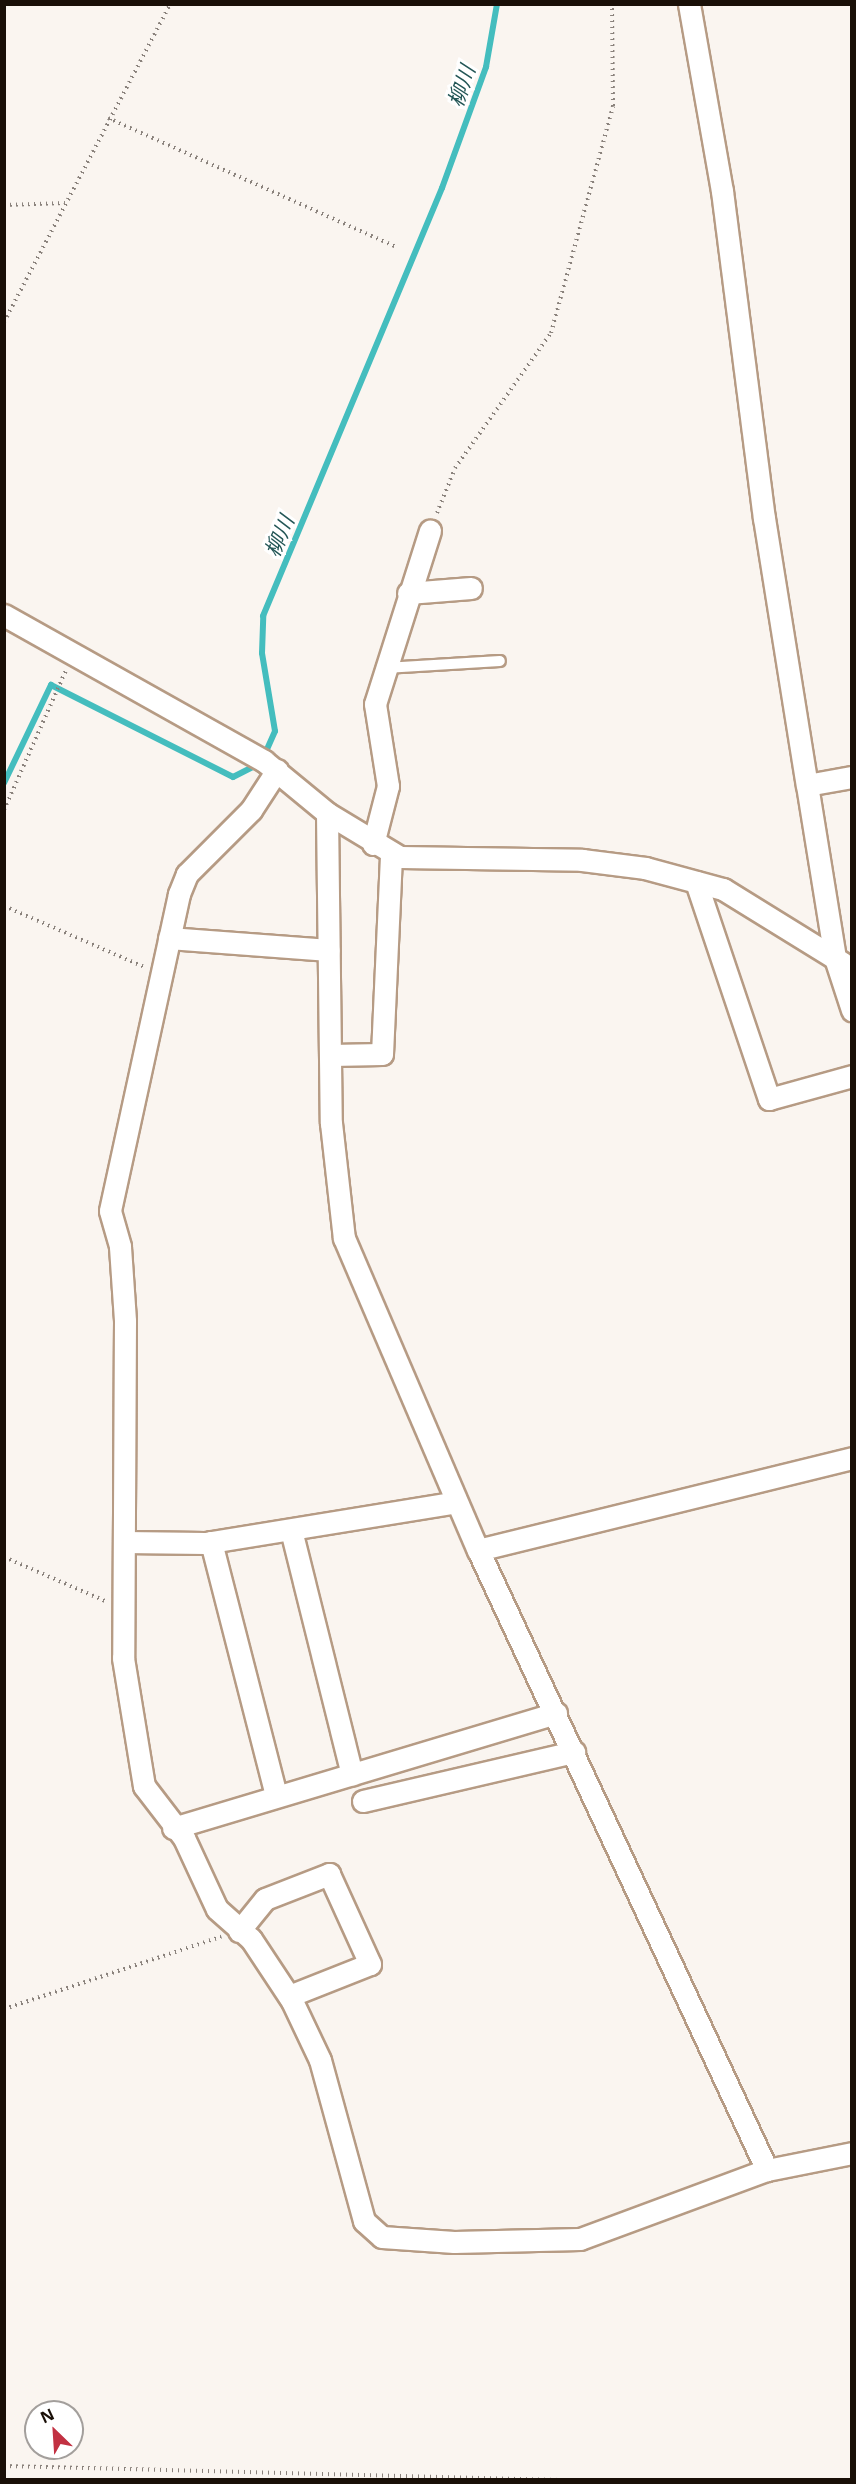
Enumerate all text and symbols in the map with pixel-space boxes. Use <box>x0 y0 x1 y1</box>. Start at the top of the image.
water label: 柳川 <box>442 62 480 110</box>
water label: 柳川 <box>259 512 299 560</box>
north arrow <box>24 2400 84 2460</box>
text: N <box>37 2403 58 2428</box>

